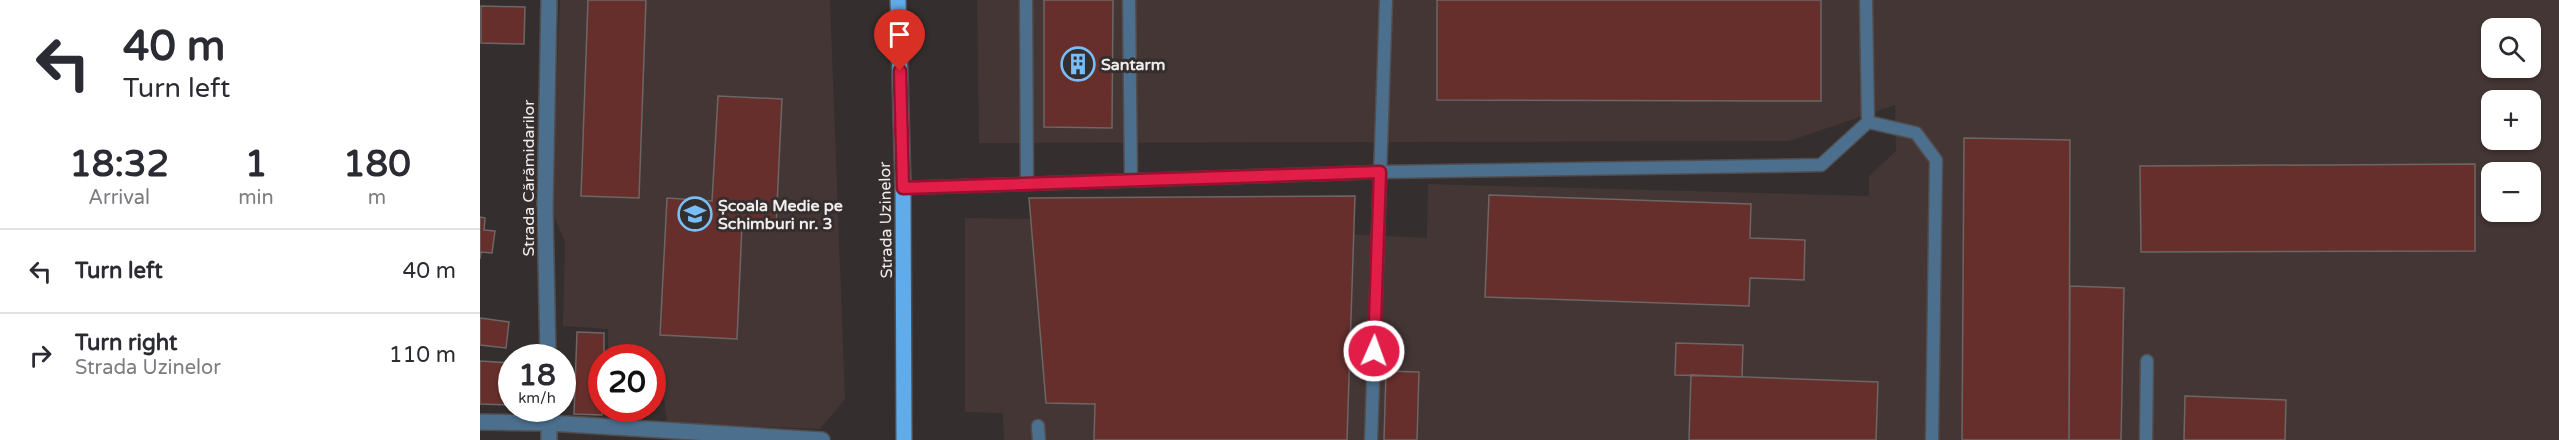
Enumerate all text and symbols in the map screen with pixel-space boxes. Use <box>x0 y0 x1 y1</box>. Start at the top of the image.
pin <box>874 9 925 71</box>
icon: arrive <box>883 18 916 51</box>
map controls <box>2481 18 2541 222</box>
button: search <box>2481 18 2541 78</box>
text: 40 m <box>123 21 225 72</box>
icon: left <box>24 24 102 102</box>
building icon: Santarm <box>1060 46 1096 82</box>
place label: Santarm <box>1101 55 1165 75</box>
text: Turn left <box>123 72 230 105</box>
button: + <box>2481 90 2541 150</box>
street label: Strada Cărămidarilor <box>519 99 539 256</box>
text: 18:32 <box>69 143 169 186</box>
text: 1 <box>245 143 267 186</box>
text: 180 <box>343 143 411 186</box>
street label: Strada Uzinelor <box>875 161 897 279</box>
button: − <box>2481 162 2541 222</box>
text: Arrival <box>88 186 150 210</box>
text: min <box>238 186 274 210</box>
text: m <box>368 186 386 210</box>
school or university icon: Școala Medie pe Schimburi nr. 3 <box>677 196 713 232</box>
place label: Școala Medie pe Schimburi nr. 3 <box>718 196 843 234</box>
icon: left <box>24 255 57 288</box>
text: Turn left <box>75 258 163 284</box>
text: 40 m <box>402 258 456 284</box>
position arrow <box>1342 319 1406 383</box>
text: Turn right <box>75 330 177 356</box>
icon: right <box>24 339 57 372</box>
text: 110 m <box>389 342 456 368</box>
speed limit sign: 20 <box>588 344 666 422</box>
text: Strada Uzinelor <box>75 356 221 380</box>
text: 18 <box>518 357 556 394</box>
text: km/h <box>518 389 556 407</box>

